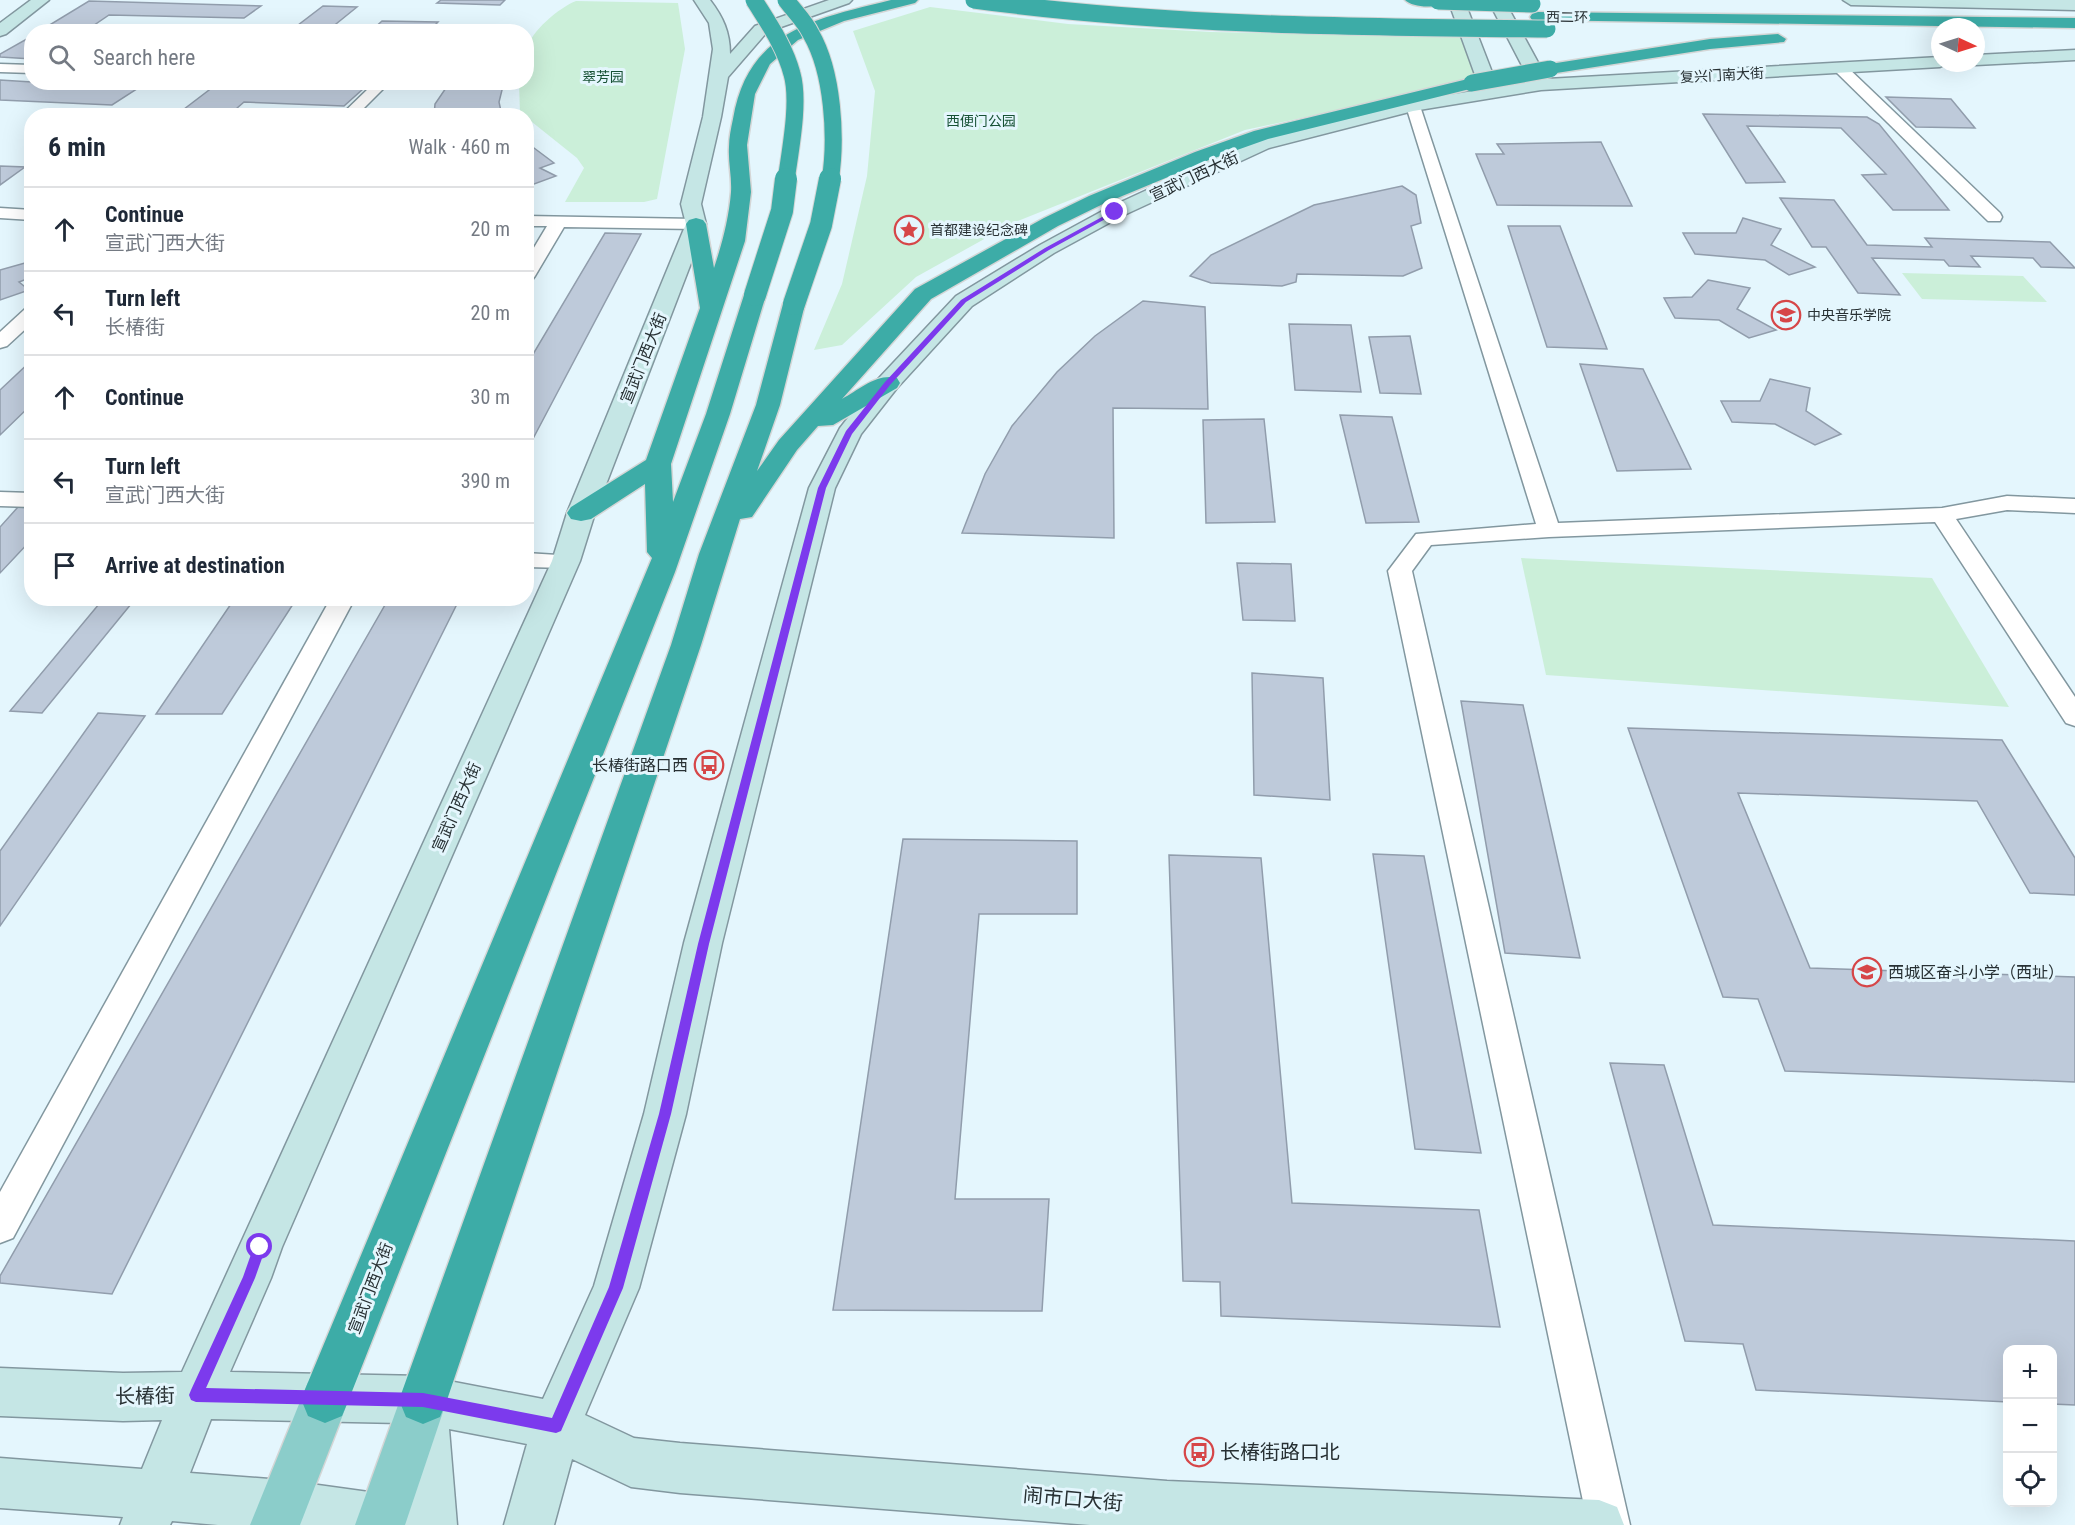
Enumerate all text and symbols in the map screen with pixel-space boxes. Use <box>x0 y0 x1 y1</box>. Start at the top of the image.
street label: 西二环 <box>1546 9 1588 25</box>
north arrow <box>1931 18 1985 72</box>
search box <box>24 24 534 90</box>
icon: search <box>45 41 78 74</box>
text: Search here <box>93 45 195 70</box>
street label: 复兴门南大街 <box>1680 65 1764 85</box>
park label: 翠芳园 <box>582 69 624 85</box>
park label: 西便门公园 <box>946 113 1016 129</box>
text: 6 min <box>48 132 106 162</box>
text: Walk · 460 m <box>409 135 510 159</box>
street label: 宣武门西大街 <box>1147 148 1242 205</box>
route end <box>1101 198 1127 224</box>
text: Continue <box>105 202 184 227</box>
icon: ahead <box>48 213 81 246</box>
place icon: 首都建设纪念碑 <box>893 214 925 246</box>
text: 20 m <box>471 217 510 241</box>
place label: 首都建设纪念碑 <box>930 222 1028 238</box>
text: 宣武门西大街 <box>105 231 225 255</box>
text: Turn left <box>105 286 180 311</box>
icon: left <box>48 297 81 330</box>
school or university icon: 中央音乐学院 <box>1770 299 1802 331</box>
text: 20 m <box>471 301 510 325</box>
place label: 中央音乐学院 <box>1807 307 1891 323</box>
street label: 宣武门西大街 <box>617 310 670 406</box>
text: 长椿街 <box>105 315 165 339</box>
icon: ahead <box>48 381 81 414</box>
text: Continue <box>105 385 184 410</box>
text: 30 m <box>471 385 510 409</box>
text: Turn left <box>105 454 180 479</box>
icon: left <box>48 465 81 498</box>
text: 390 m <box>461 469 510 493</box>
text: 宣武门西大街 <box>105 483 225 507</box>
icon: arrive <box>48 549 81 582</box>
text: Arrive at destination <box>105 553 285 578</box>
bus stop icon: 长椿街路口西 <box>693 749 725 781</box>
place label: 长椿街路口西 <box>592 756 688 775</box>
street label: 宣武门西大街 <box>428 759 485 855</box>
school or university icon: 西城区奋斗小学（西址） <box>1851 956 1883 988</box>
place label: 西城区奋斗小学（西址） <box>1888 963 2064 982</box>
route start <box>246 1233 272 1259</box>
street label: 宣武门西大街 <box>344 1240 397 1336</box>
map controls <box>2003 1345 2057 1507</box>
button: + <box>2003 1345 2057 1399</box>
street label: 长椿街 <box>115 1383 175 1409</box>
button: − <box>2003 1399 2057 1453</box>
bus stop icon: 长椿街路口北 <box>1183 1436 1215 1468</box>
place label: 长椿街路口北 <box>1220 1440 1340 1464</box>
button: locate <box>2003 1453 2057 1507</box>
street label: 闹市口大街 <box>1022 1483 1124 1515</box>

